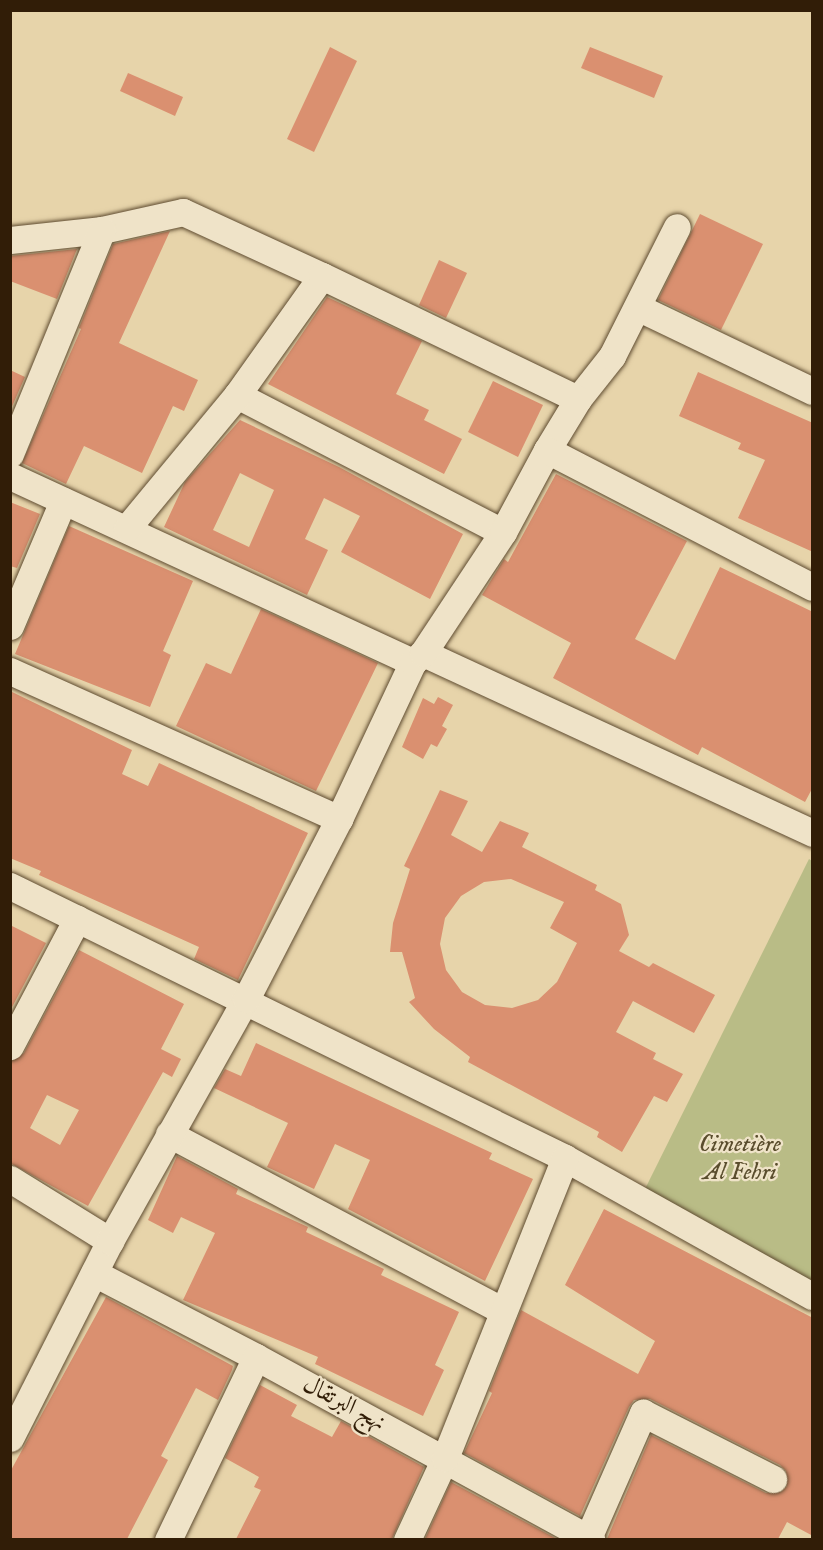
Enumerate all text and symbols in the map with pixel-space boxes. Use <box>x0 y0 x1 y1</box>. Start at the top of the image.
park label: Cimetière Al Fehri <box>699 1131 781 1187</box>
street label: نهج البرتقال <box>298 1370 390 1438</box>

